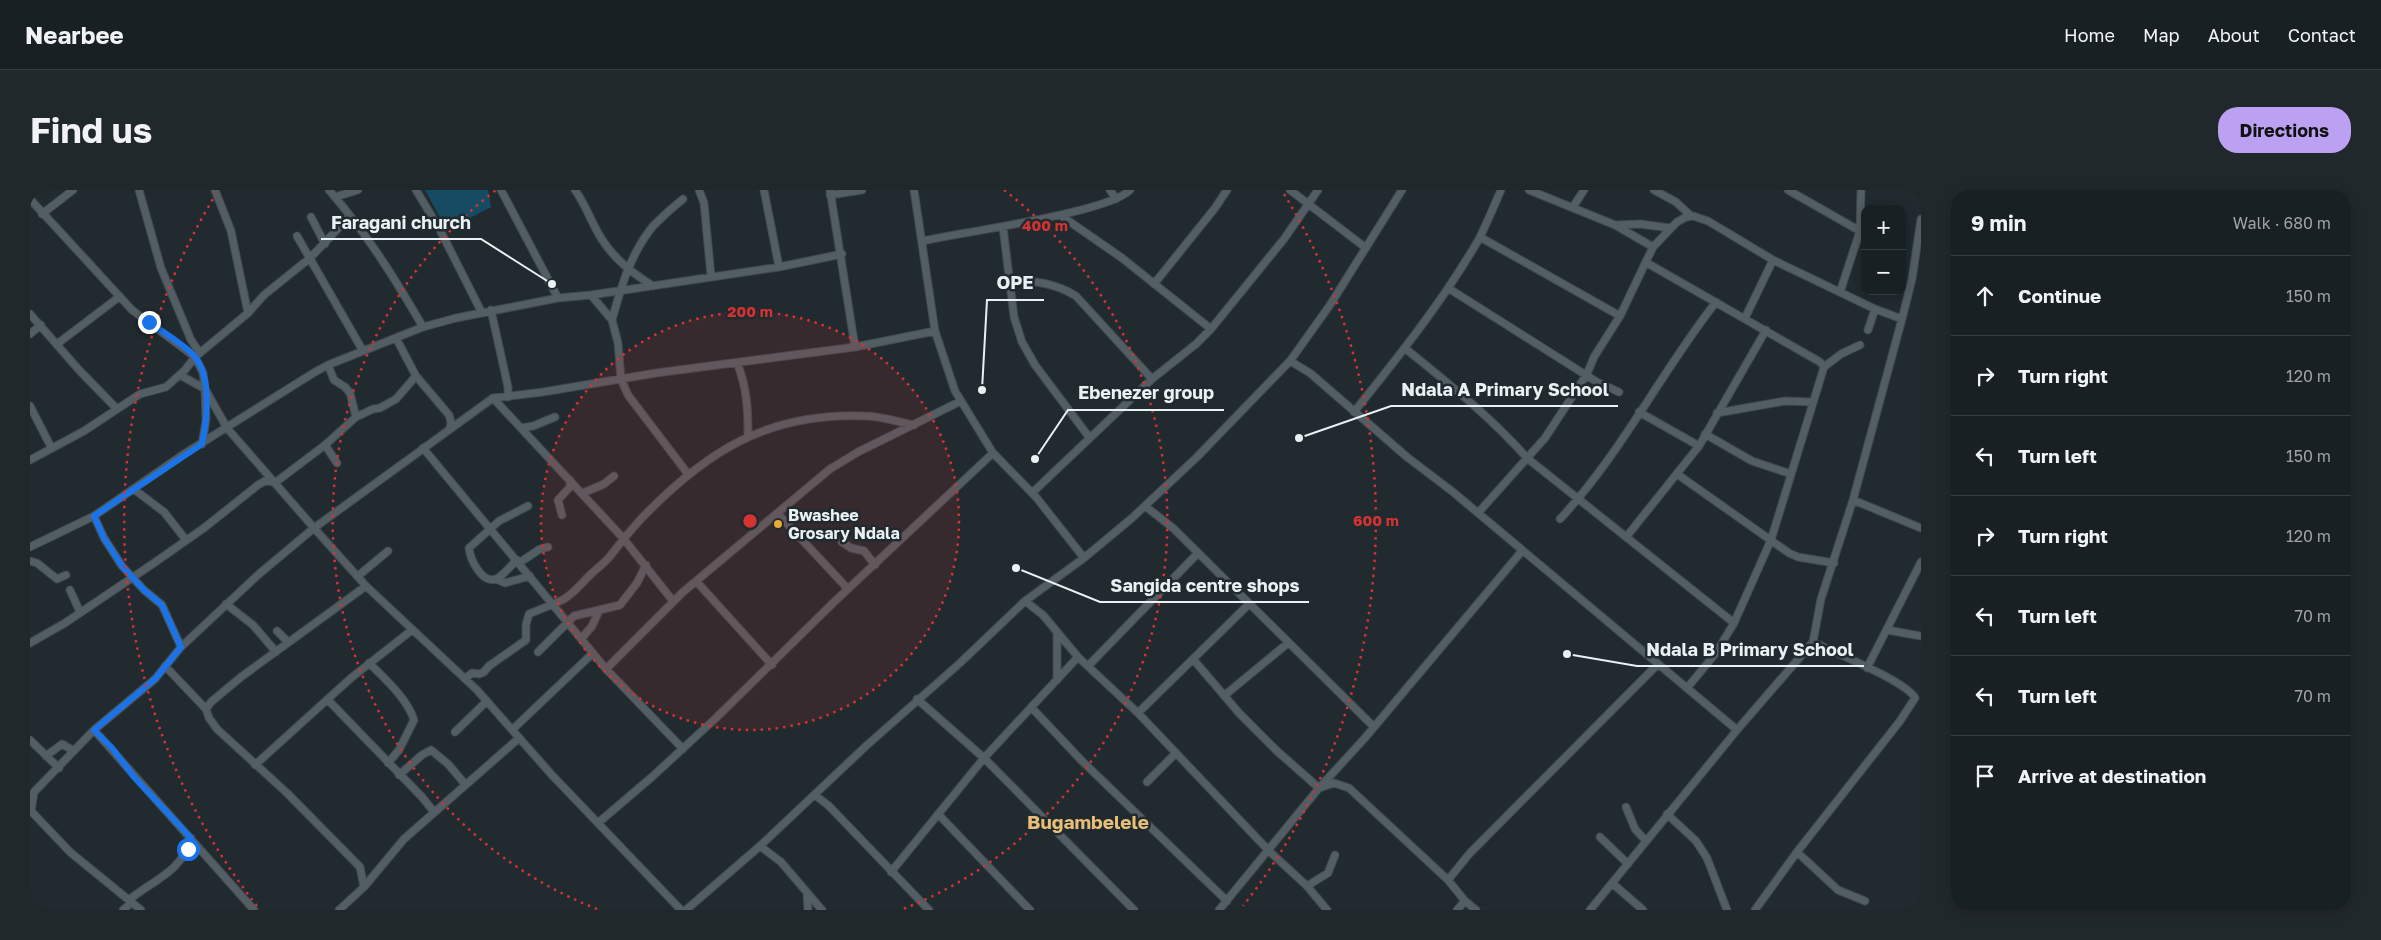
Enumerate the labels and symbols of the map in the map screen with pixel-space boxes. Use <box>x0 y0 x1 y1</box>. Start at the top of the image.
callout: Faragani church <box>321 206 481 239</box>
text: Faragani church <box>331 211 471 233</box>
text: 400 m <box>1022 216 1068 234</box>
callout: OPE <box>987 267 1044 300</box>
text: OPE <box>996 271 1034 293</box>
text: 200 m <box>727 302 773 320</box>
route end <box>138 311 161 334</box>
callout: Ndala A Primary School <box>1391 373 1618 406</box>
callout: Ebenezer group <box>1068 377 1224 410</box>
text: Ndala A Primary School <box>1401 378 1609 400</box>
text: Ebenezer group <box>1078 381 1214 403</box>
place label: Bwashee Grosary Ndala <box>788 505 900 543</box>
text: 600 m <box>1353 511 1399 529</box>
centre of rings <box>741 512 759 530</box>
marker: Bwashee Grosary Ndala <box>772 518 784 530</box>
callout: Sangida centre shops <box>1100 569 1309 602</box>
text: Sangida centre shops <box>1110 574 1300 596</box>
callout: Ndala B Primary School <box>1637 633 1864 666</box>
text: Ndala B Primary School <box>1646 638 1854 660</box>
district label: Bugambelele <box>1027 810 1149 833</box>
route start <box>177 838 200 861</box>

